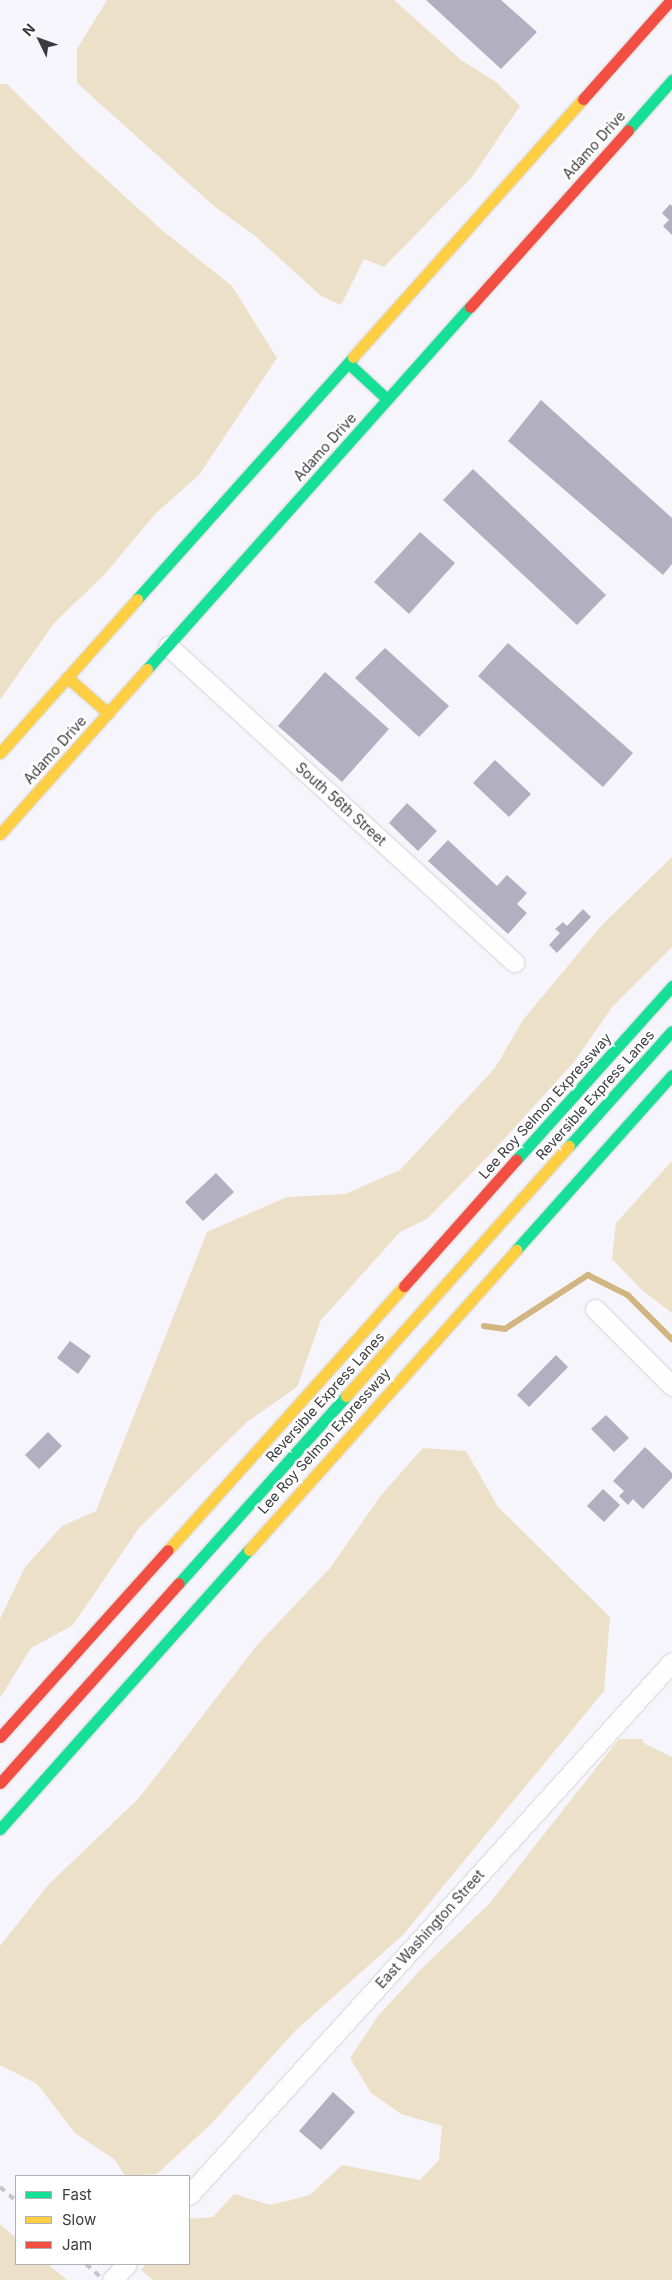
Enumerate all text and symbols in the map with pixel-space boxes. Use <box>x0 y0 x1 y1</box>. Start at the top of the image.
north arrow <box>15 15 65 65</box>
text: N <box>19 20 38 39</box>
street label: Adamo Drive <box>559 108 629 182</box>
street label: Adamo Drive <box>290 410 360 484</box>
street label: Adamo Drive <box>20 713 90 787</box>
street label: South 56th Street <box>292 759 390 849</box>
street label: Reversible Express Lanes <box>532 1027 658 1163</box>
street label: Lee Roy Selmon Expressway <box>475 1030 615 1182</box>
street label: Reversible Express Lanes <box>262 1329 388 1465</box>
street label: Lee Roy Selmon Expressway <box>254 1365 394 1517</box>
street label: East Washington Street <box>372 1866 488 1992</box>
legend <box>15 2175 190 2265</box>
text: Fast <box>62 2185 92 2204</box>
text: Slow <box>62 2210 96 2229</box>
text: Jam <box>62 2235 92 2254</box>

